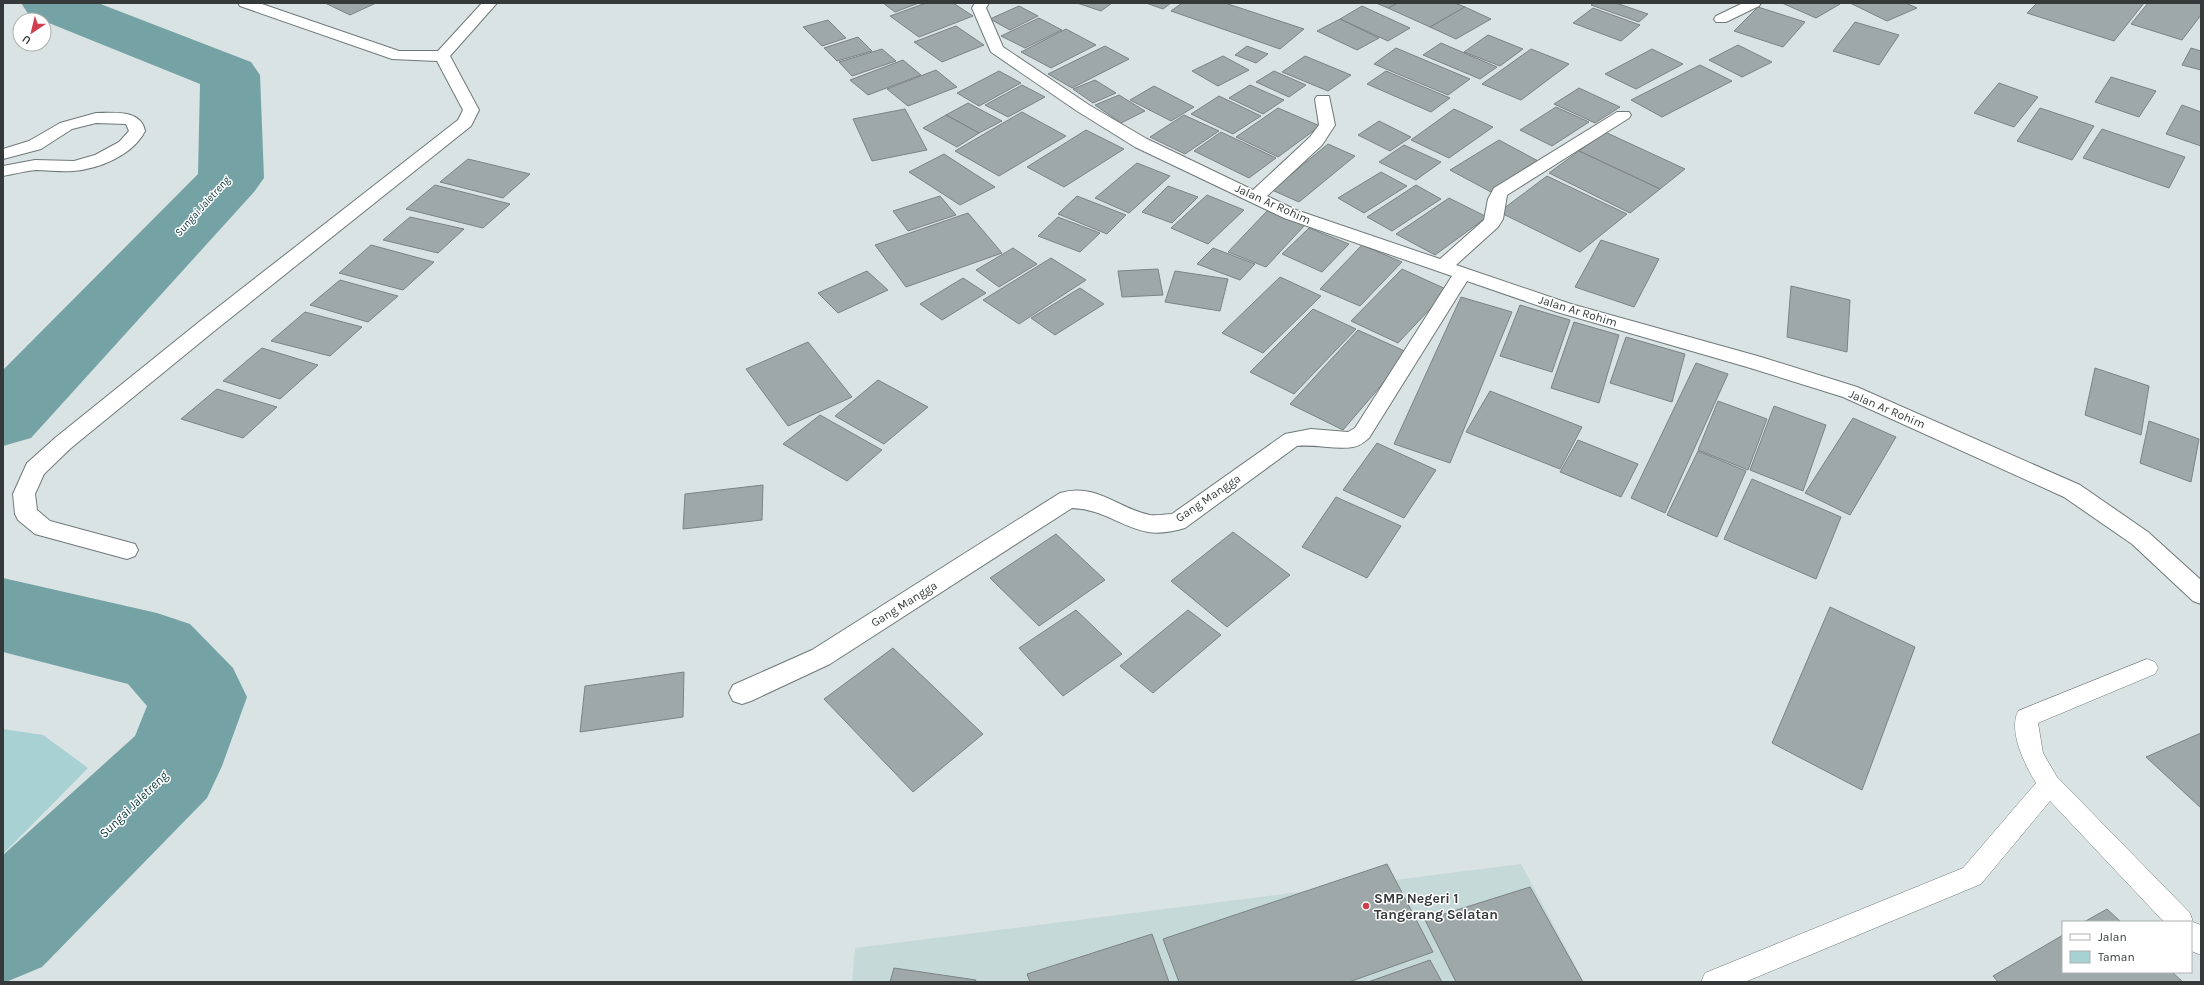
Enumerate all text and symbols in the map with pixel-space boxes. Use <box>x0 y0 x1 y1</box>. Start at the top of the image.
north arrow <box>12 12 52 52</box>
text: U <box>20 32 33 47</box>
water label: Sungai Jaletreng <box>172 173 233 239</box>
street label: Jalan Ar Rohim <box>1233 181 1313 227</box>
street label: Jalan Ar Rohim <box>1537 292 1619 330</box>
street label: Jalan Ar Rohim <box>1847 387 1927 431</box>
street label: Gang Mangga <box>1173 471 1243 525</box>
street label: Gang Mangga <box>868 578 940 630</box>
water label: Sungai Jaletreng <box>96 767 172 841</box>
place label: SMP Negeri 1 Tangerang Selatan <box>1374 890 1498 923</box>
marker: SMP Negeri 1 Tangerang Selatan <box>1361 901 1371 911</box>
legend <box>2062 921 2192 973</box>
text: Jalan <box>2098 930 2127 944</box>
text: Taman <box>2098 950 2135 964</box>

